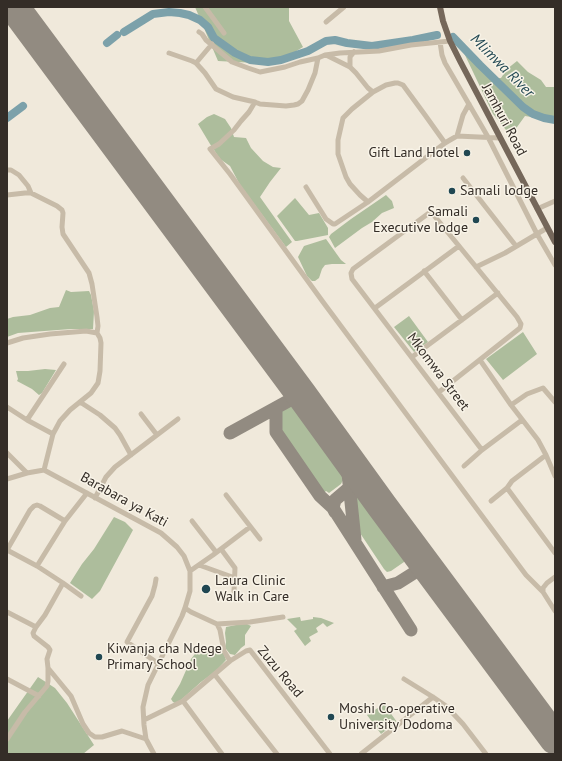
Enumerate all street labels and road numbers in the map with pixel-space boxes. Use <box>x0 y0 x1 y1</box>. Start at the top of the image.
street label: Jamhuri Road <box>478 81 530 159</box>
street label: Mkomwa Street <box>403 330 473 414</box>
street label: Barabara ya Kati <box>77 469 171 531</box>
street label: Zuzu Road <box>254 643 306 701</box>

